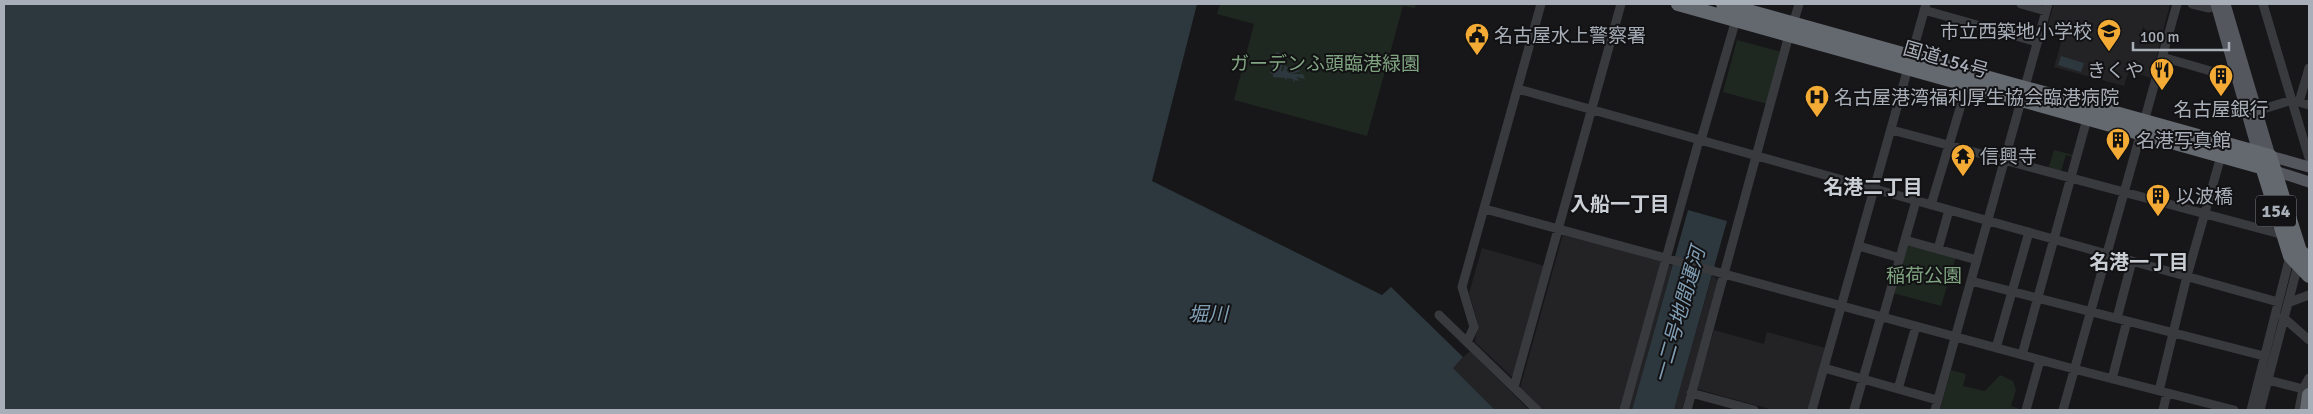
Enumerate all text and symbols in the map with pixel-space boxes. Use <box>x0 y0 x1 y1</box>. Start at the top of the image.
school or university icon: 市立西築地小学校 <box>2096 18 2122 52</box>
place label: 市立西築地小学校 <box>1940 20 2092 44</box>
scale bar <box>2133 20 2229 52</box>
public building icon: 名古屋水上警察署 <box>1464 22 1490 56</box>
place label: 名古屋水上警察署 <box>1494 24 1646 48</box>
text: 100 m <box>2140 28 2180 46</box>
street label: 国道154号 <box>1900 36 1991 84</box>
park label: ガーデンふ頭臨港緑園 <box>1230 52 1420 76</box>
restaurant icon: きくや <box>2149 57 2175 91</box>
place label: きくや <box>2087 59 2144 83</box>
building icon: 名古屋銀行 <box>2208 63 2234 97</box>
hospital icon: 名古屋港湾福利厚生協会臨港病院 <box>1804 84 1830 118</box>
place label: 名古屋港湾福利厚生協会臨港病院 <box>1834 86 2119 110</box>
place label: 名古屋銀行 <box>2173 98 2269 122</box>
building icon: 名港写真館 <box>2105 127 2131 161</box>
place label: 名港写真館 <box>2136 129 2231 153</box>
temple icon: 信興寺 <box>1950 143 1976 177</box>
place label: 信興寺 <box>1980 145 2037 169</box>
district label: 名港二丁目 <box>1823 175 1923 200</box>
building icon: 以波橋 <box>2145 183 2171 217</box>
place label: 以波橋 <box>2176 185 2233 209</box>
district label: 入船一丁目 <box>1570 192 1670 217</box>
road number: 154 <box>2256 196 2296 227</box>
water label: 一二号地間運河 <box>1648 241 1712 386</box>
district label: 名港一丁目 <box>2089 250 2189 275</box>
park label: 稲荷公園 <box>1886 264 1962 288</box>
water label: 堀川 <box>1188 302 1230 327</box>

